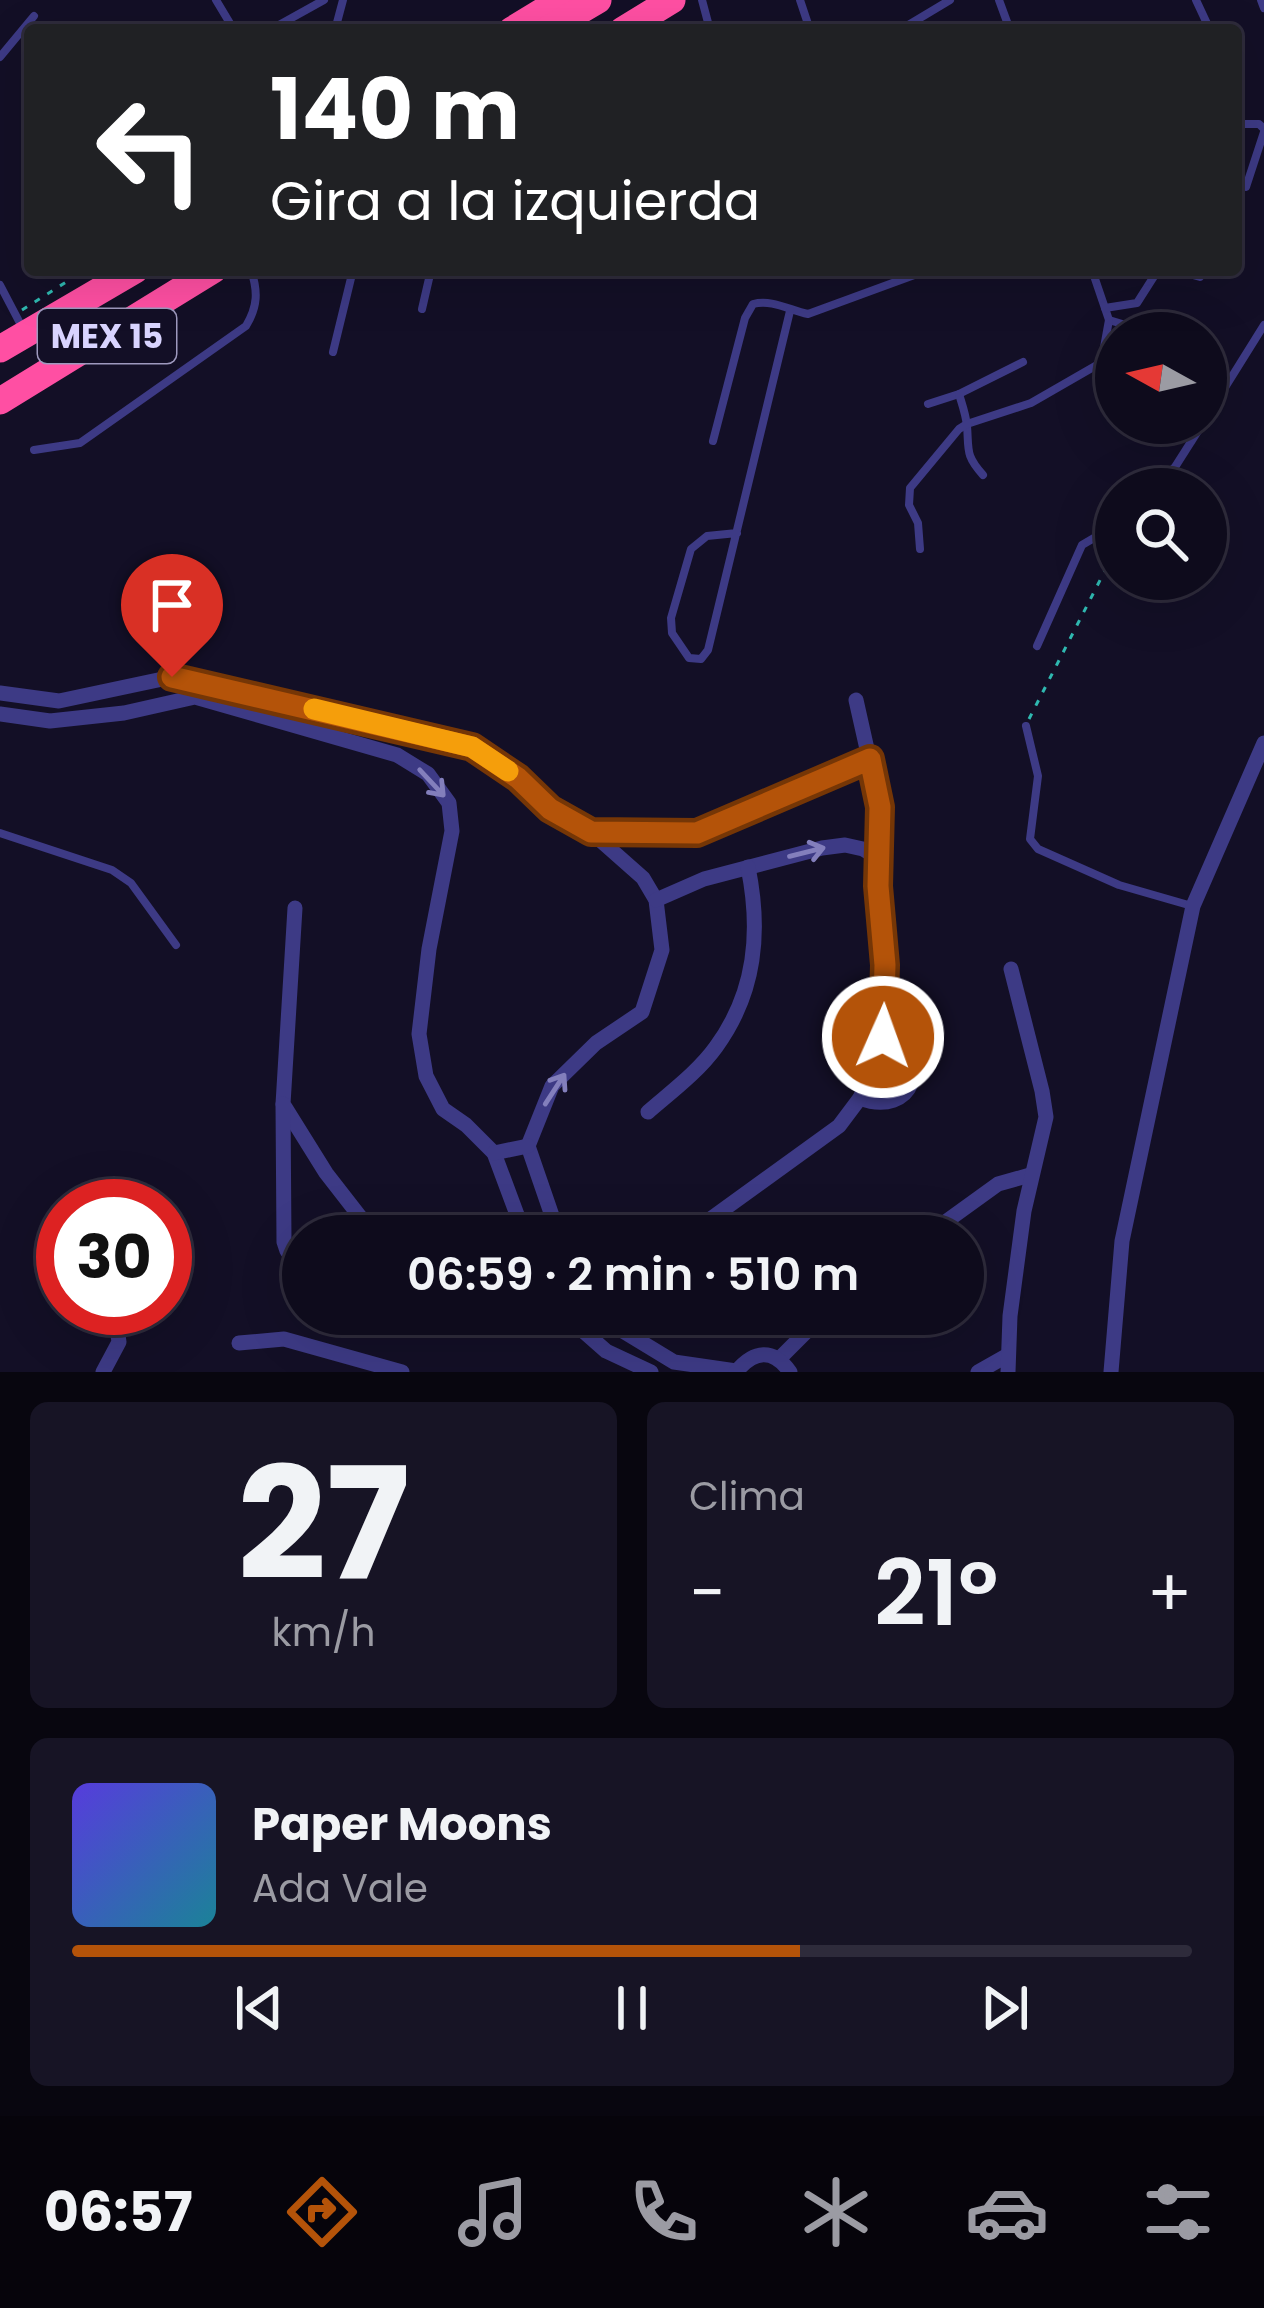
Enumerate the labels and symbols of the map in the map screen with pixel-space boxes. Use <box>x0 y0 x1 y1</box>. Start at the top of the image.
road number: MEX 15 <box>38 309 176 363</box>
north arrow <box>1095 312 1227 444</box>
pin <box>121 554 223 677</box>
one-way arrow <box>417 767 446 797</box>
one-way arrow <box>788 840 826 862</box>
position arrow <box>820 974 946 1100</box>
one-way arrow <box>543 1073 568 1106</box>
speed limit sign: 30 <box>36 1179 192 1335</box>

